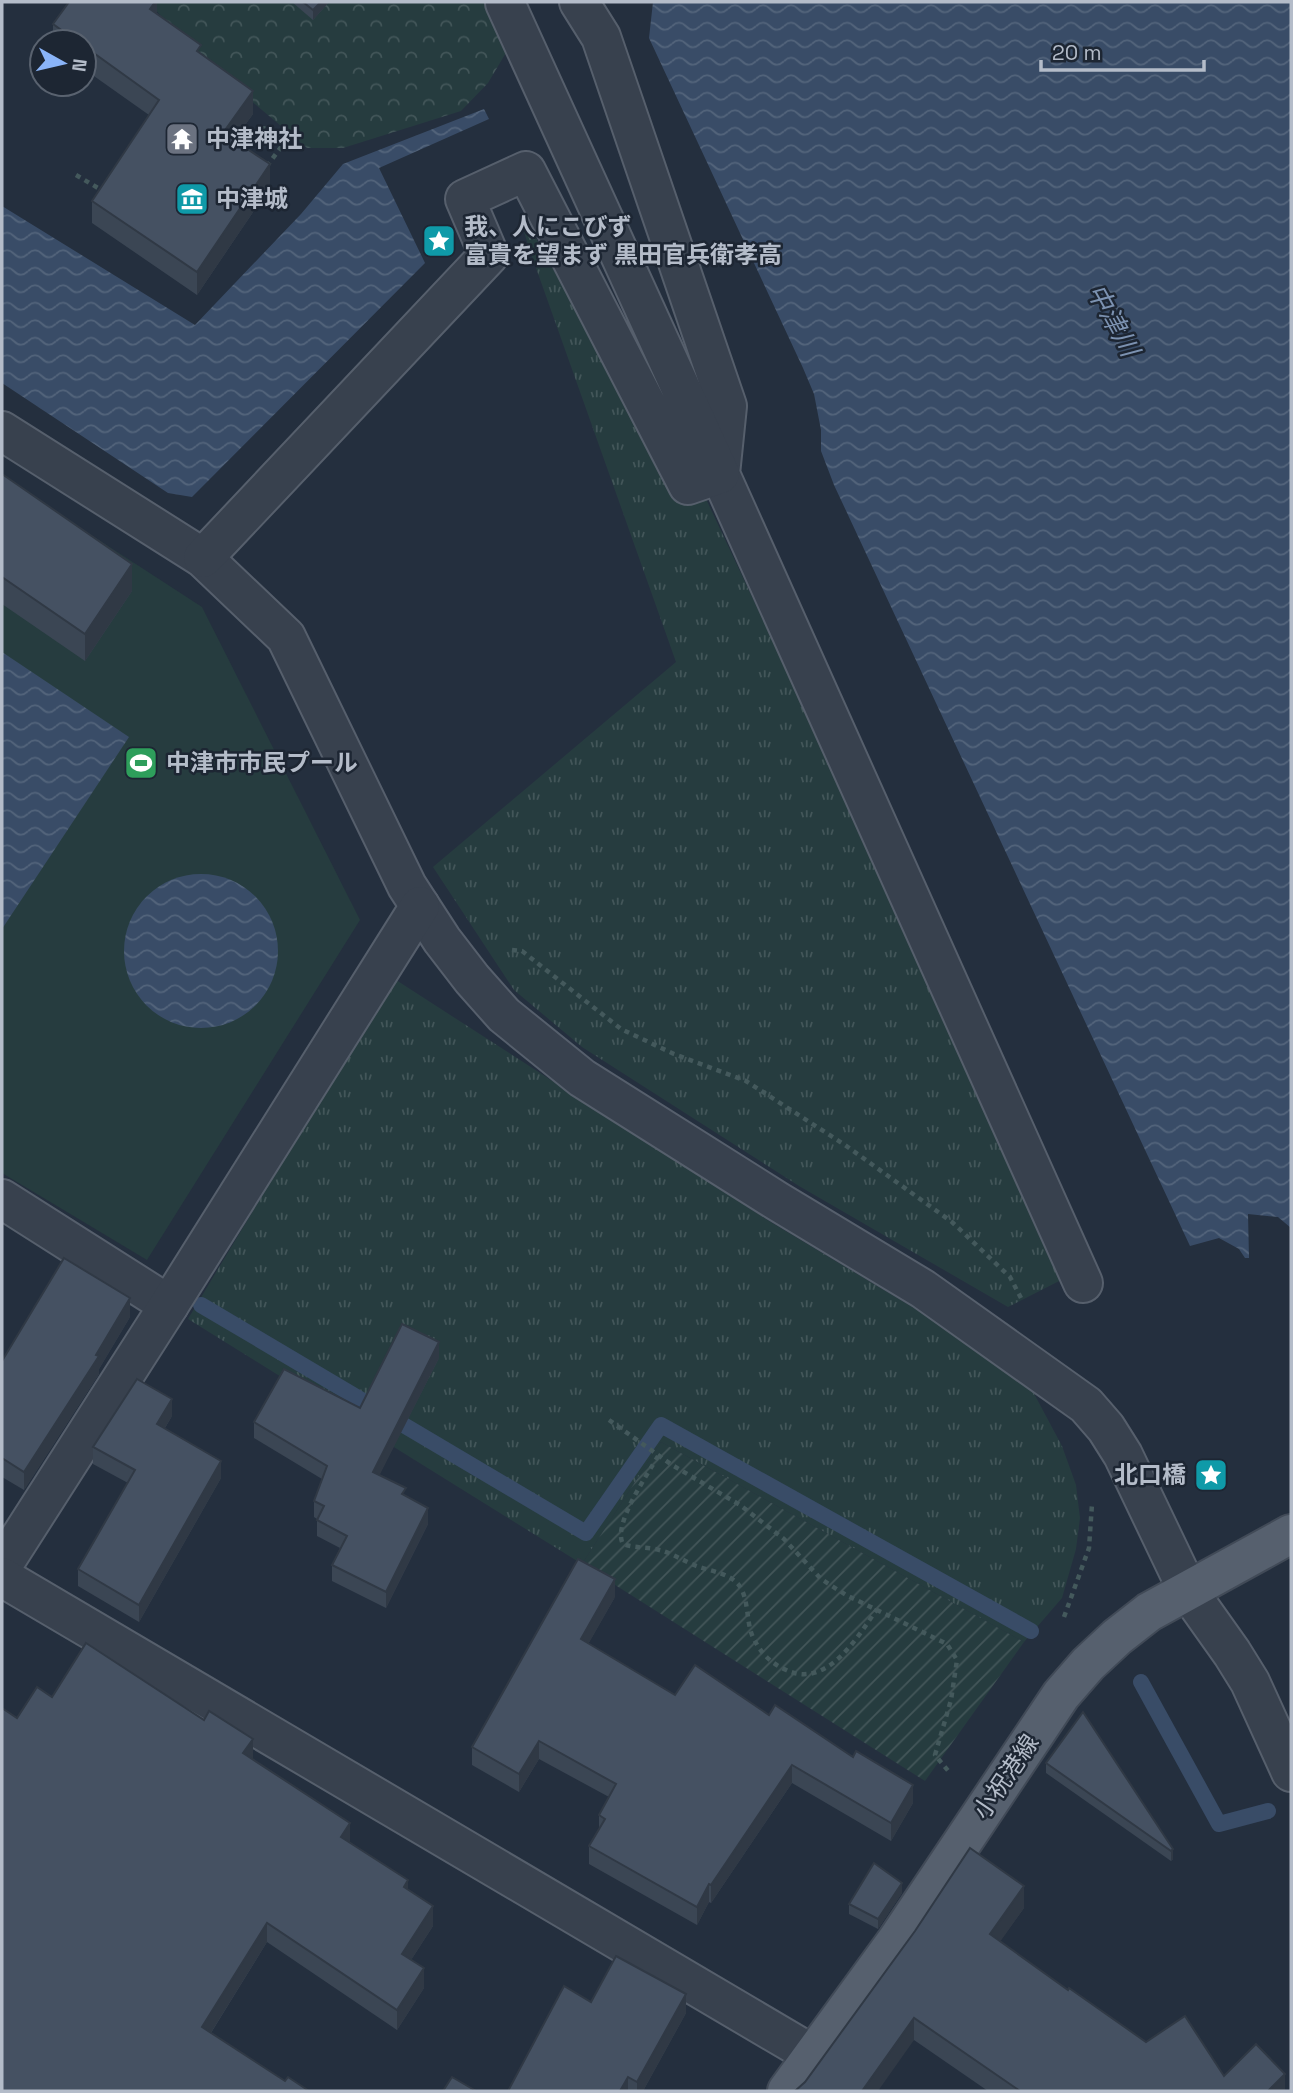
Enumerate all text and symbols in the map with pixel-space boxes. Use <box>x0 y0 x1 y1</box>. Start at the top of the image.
north arrow <box>28 28 98 98</box>
scale bar <box>1041 28 1204 72</box>
text: 20 m <box>1052 39 1102 66</box>
text: N <box>66 57 93 73</box>
temple icon: 中津神社 <box>163 120 201 158</box>
place label: 中津神社 <box>206 123 302 154</box>
museum icon: 中津城 <box>173 180 211 218</box>
place label: 中津城 <box>216 183 288 214</box>
place label: 我、人にこびず 富貴を望まず 黒田官兵衛孝高 <box>464 211 782 270</box>
place icon: 我、人にこびず 富貴を望まず 黒田官兵衛孝高 <box>420 222 458 260</box>
water label: 中津川 <box>1079 278 1148 365</box>
sports icon: 中津市市民プール <box>122 744 160 782</box>
place label: 中津市市民プール <box>166 747 358 778</box>
place icon: 北口橋 <box>1192 1456 1230 1494</box>
place label: 北口橋 <box>1114 1459 1186 1490</box>
street label: 小祝港線 <box>966 1728 1045 1825</box>

